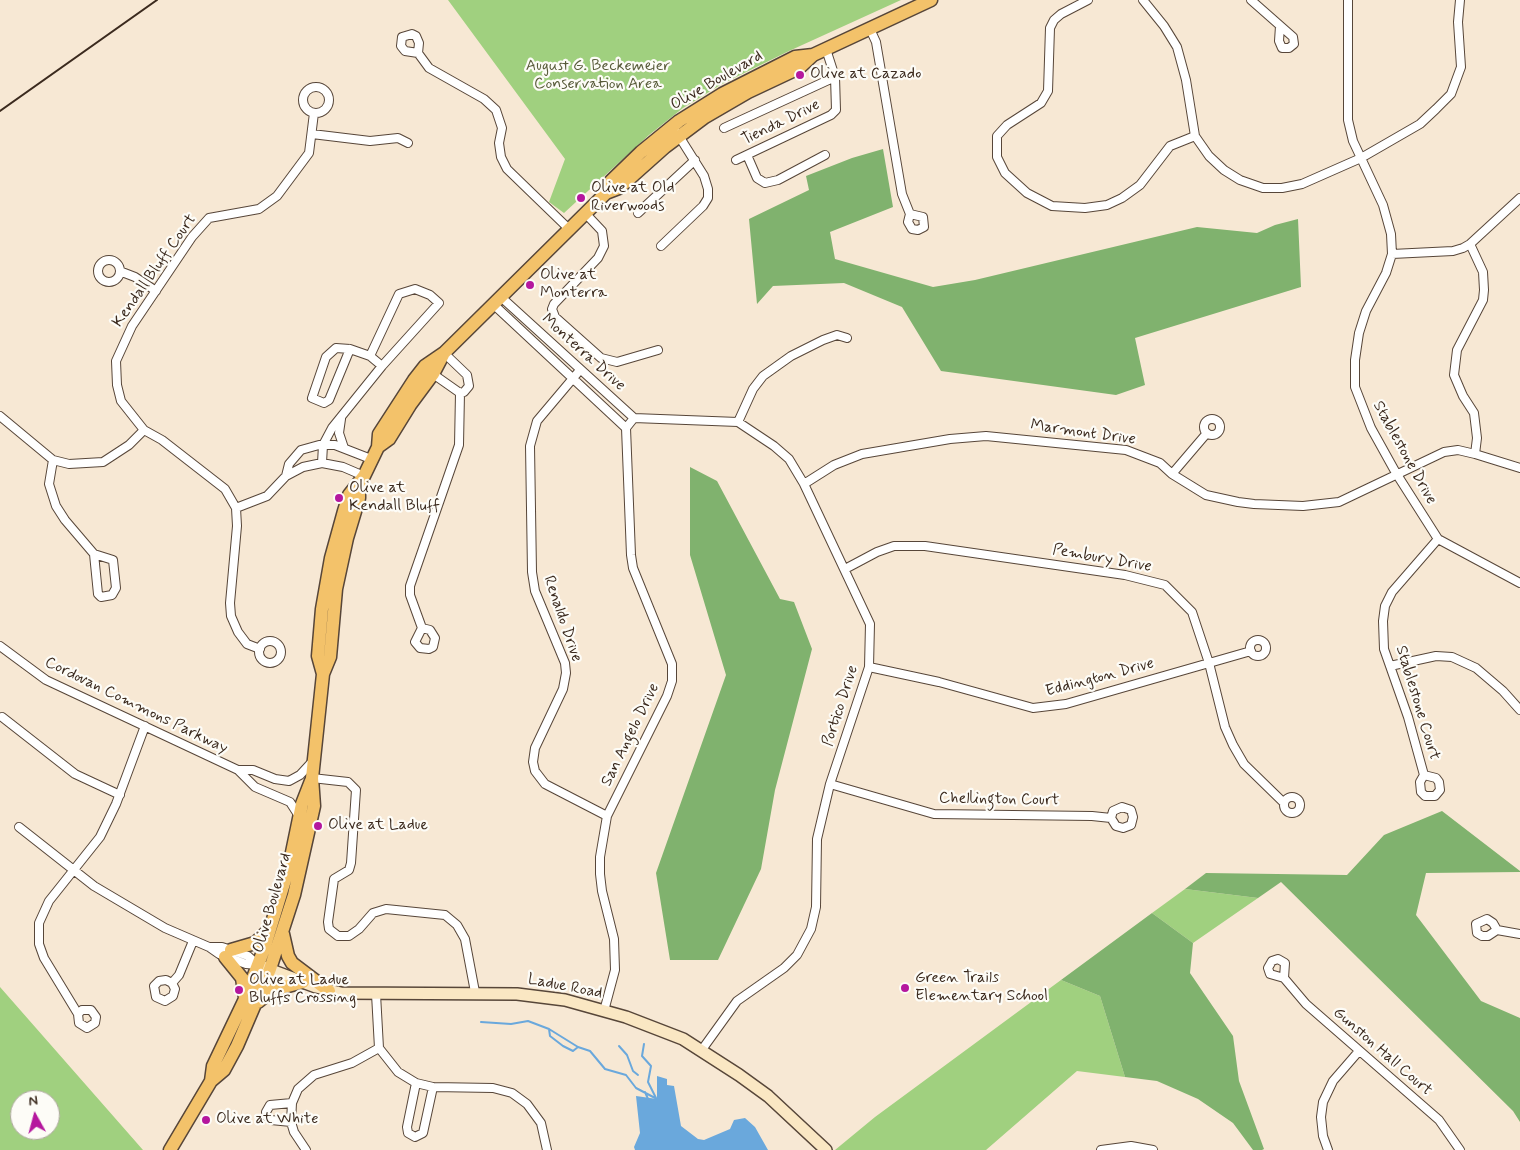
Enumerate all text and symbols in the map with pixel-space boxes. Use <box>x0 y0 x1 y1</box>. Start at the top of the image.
street label: Olive Boulevard <box>668 47 766 115</box>
park label: August G. Beckemeier Conservation Area <box>526 57 670 95</box>
place label: Olive at Cazado <box>810 65 921 85</box>
marker: Olive at Cazado <box>794 69 806 81</box>
street label: Tienda Drive <box>739 96 823 150</box>
place label: Olive at Old Riverwoods <box>591 179 675 217</box>
marker: Olive at Old Riverwoods <box>575 192 587 204</box>
street label: Kendall Bluff Court <box>109 211 201 331</box>
place label: Olive at Monterra <box>540 266 607 304</box>
marker: Olive at Monterra <box>524 279 536 291</box>
street label: Monterra Drive <box>537 310 629 396</box>
street label: Stablestone Drive <box>1368 398 1440 508</box>
street label: Marmont Drive <box>1029 416 1137 450</box>
place label: Olive at Kendall Bluff <box>349 479 440 517</box>
marker: Olive at Kendall Bluff <box>333 492 345 504</box>
street label: Pembury Drive <box>1051 541 1153 577</box>
street label: Renaldo Drive <box>538 573 586 665</box>
street label: Stablestone Court <box>1391 644 1443 762</box>
street label: Cordovan Commons Parkway <box>41 653 231 759</box>
street label: Eddington Drive <box>1044 654 1156 702</box>
street label: Portico Drive <box>819 663 863 749</box>
street label: San Angelo Drive <box>598 680 664 790</box>
street label: Chellington Court <box>939 789 1059 811</box>
place label: Olive at Ladue <box>328 816 428 836</box>
marker: Olive at Ladue <box>312 820 324 832</box>
street label: Olive Boulevard <box>250 851 296 955</box>
place label: Green Trails Elementary School <box>915 969 1048 1007</box>
street label: Ladue Road <box>526 970 604 1004</box>
place label: Olive at Ladue Bluffs Crossing <box>249 971 356 1009</box>
marker: Green Trails Elementary School <box>899 982 911 994</box>
marker: Olive at Ladue Bluffs Crossing <box>233 984 245 996</box>
street label: Gunston Hall Court <box>1328 1004 1436 1100</box>
north arrow <box>10 1090 60 1140</box>
text: N <box>28 1092 39 1111</box>
place label: Olive at White <box>216 1110 318 1130</box>
marker: Olive at White <box>200 1114 212 1126</box>

